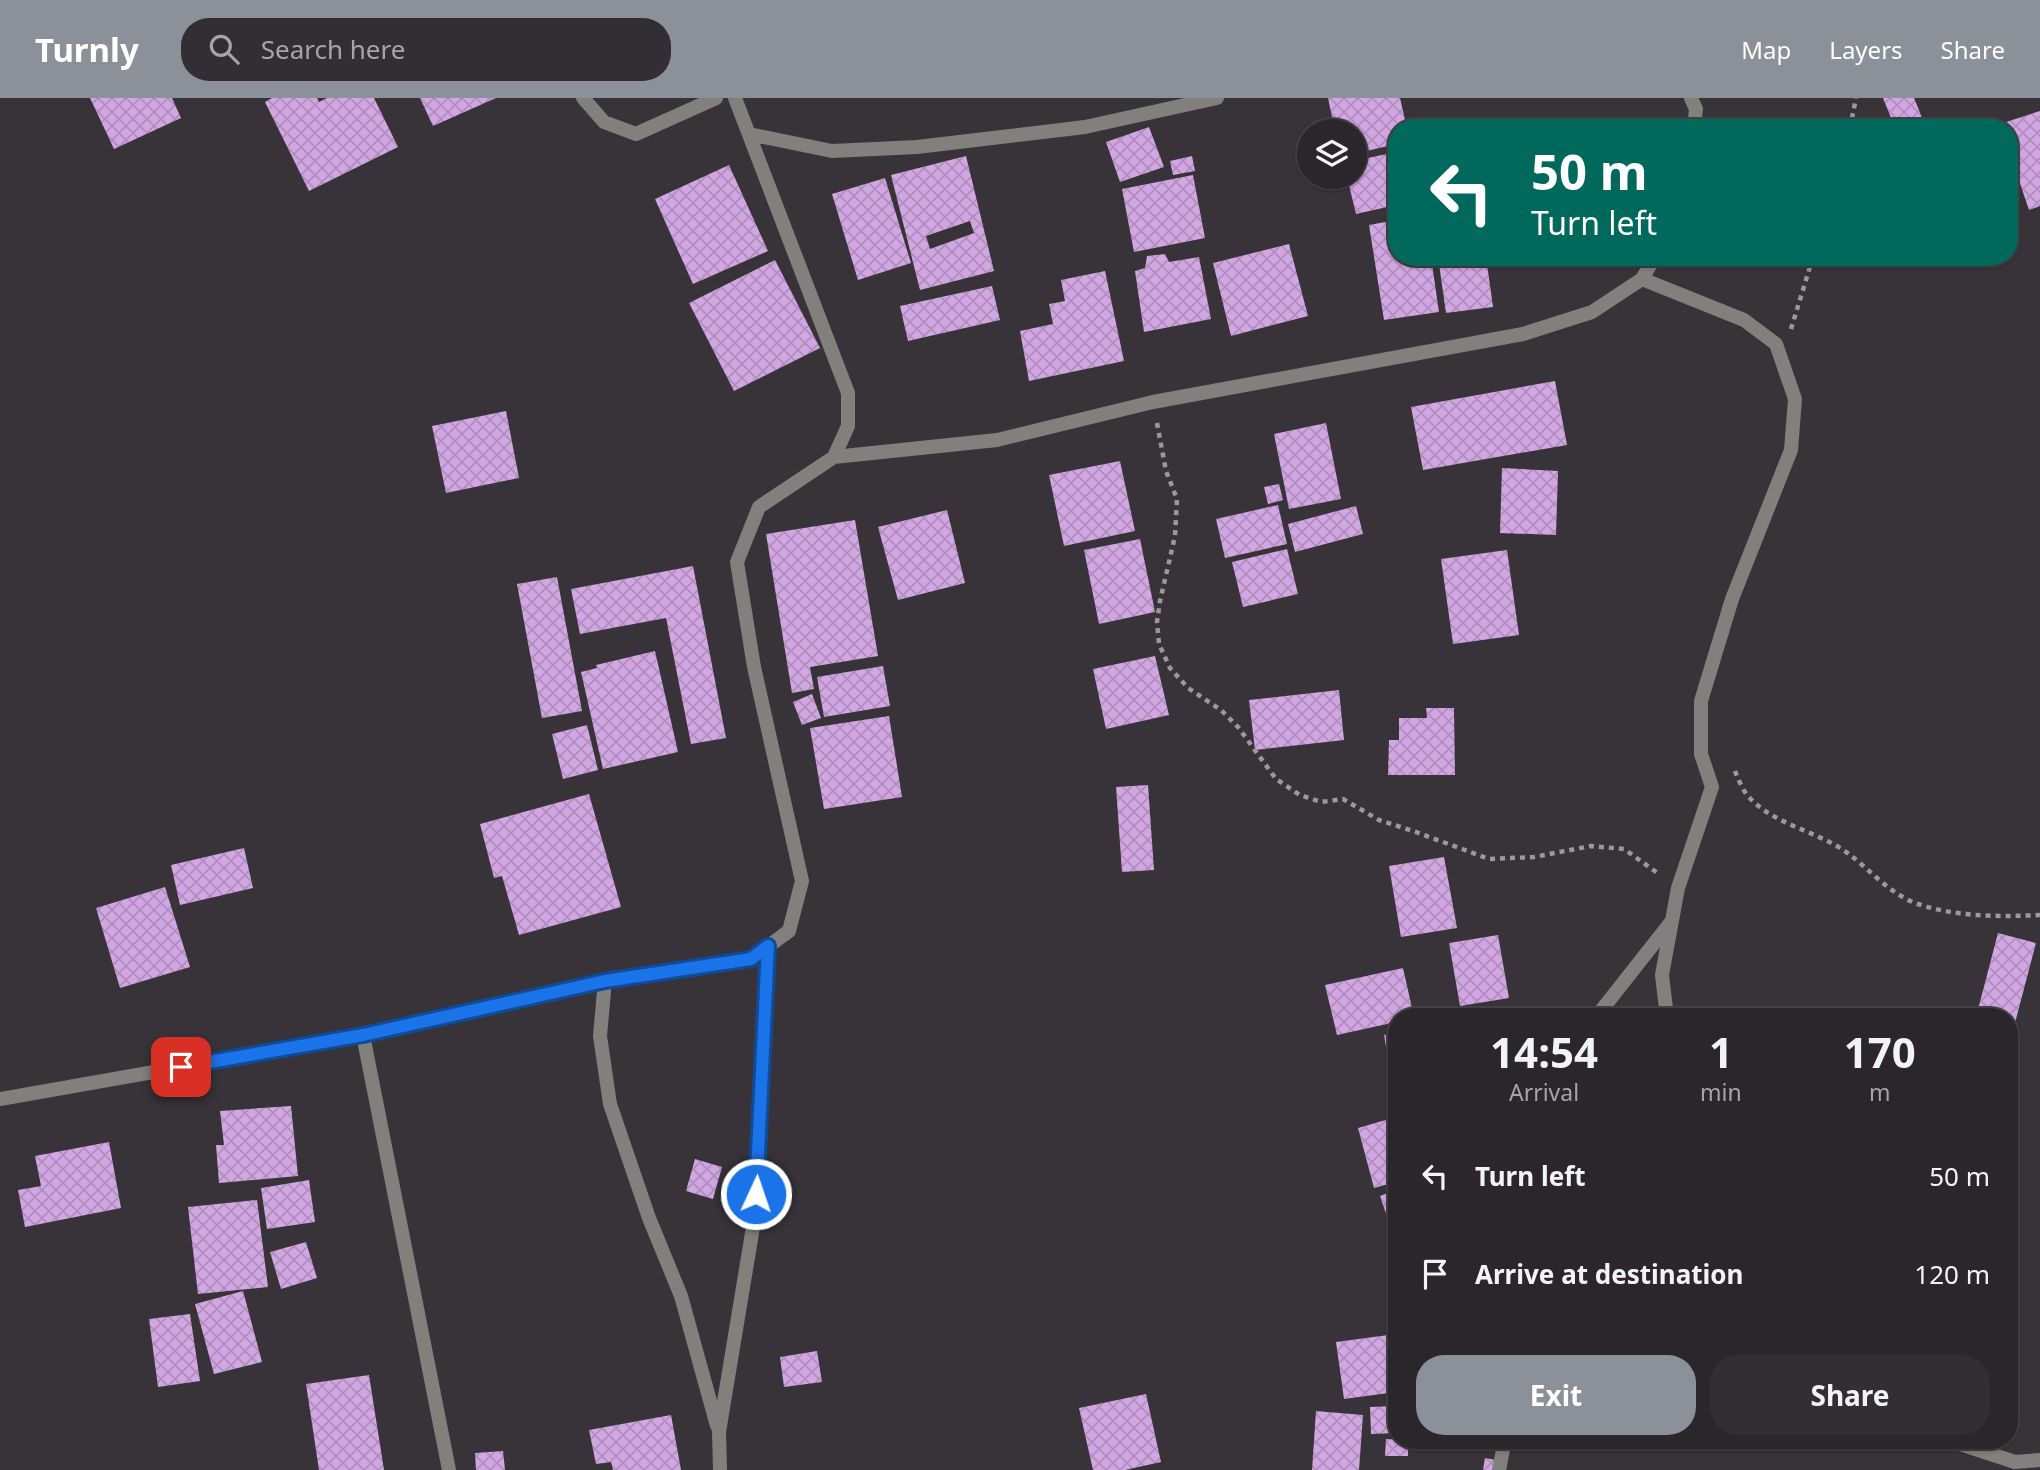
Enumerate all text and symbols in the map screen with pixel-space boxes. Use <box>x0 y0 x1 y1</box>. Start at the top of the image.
search box <box>181 18 671 81</box>
text: Turnly <box>35 27 139 72</box>
icon: search <box>205 30 243 68</box>
text: Search here <box>261 31 405 67</box>
text: Map <box>1741 33 1791 66</box>
text: Layers <box>1829 33 1903 66</box>
text: Share <box>1941 33 2005 66</box>
map controls <box>1297 119 1367 189</box>
button: layers <box>1297 119 1367 189</box>
text: 50 m <box>1531 138 1648 204</box>
icon: left <box>1416 147 1507 238</box>
text: Turn left <box>1531 201 1657 244</box>
text: 14:54 <box>1490 1023 1598 1080</box>
text: 1 <box>1709 1023 1733 1080</box>
text: 170 <box>1844 1023 1916 1080</box>
pin <box>151 1037 211 1097</box>
icon: arrive <box>162 1048 200 1086</box>
text: Arrival <box>1509 1076 1579 1108</box>
text: min <box>1700 1076 1742 1108</box>
text: m <box>1869 1076 1891 1108</box>
position arrow <box>719 1157 793 1231</box>
icon: left <box>1416 1157 1454 1195</box>
text: Turn left <box>1475 1158 1586 1194</box>
text: 50 m <box>1929 1158 1990 1194</box>
icon: arrive <box>1416 1255 1454 1293</box>
text: Arrive at destination <box>1475 1256 1744 1292</box>
text: 120 m <box>1914 1256 1990 1292</box>
button: Exit <box>1416 1355 1696 1435</box>
button: Share <box>1710 1355 1990 1435</box>

